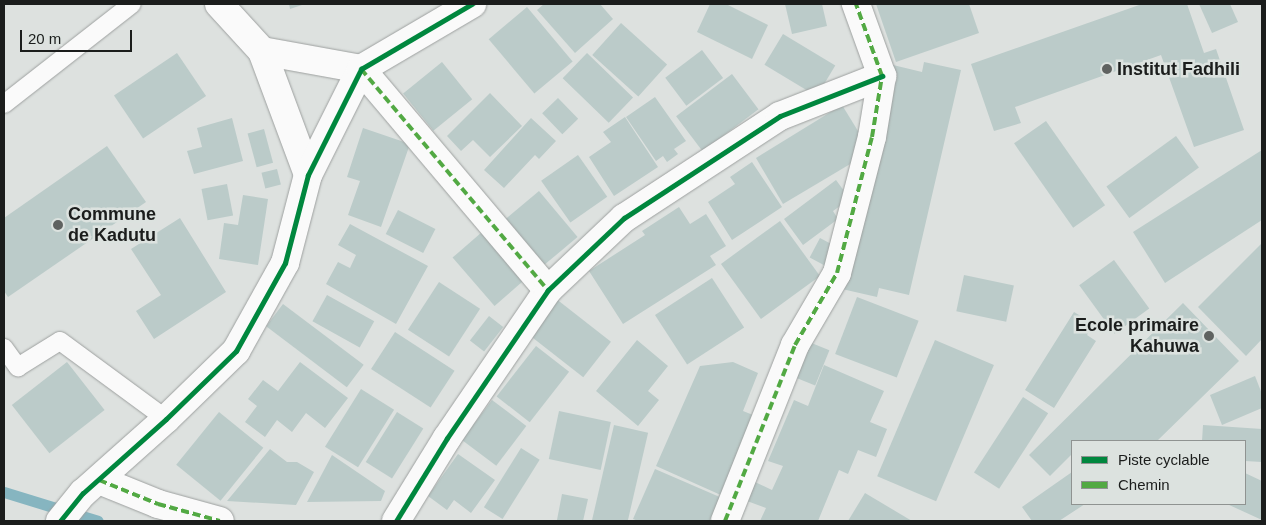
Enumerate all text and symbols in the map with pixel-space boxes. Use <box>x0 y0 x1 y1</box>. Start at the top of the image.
scale bar <box>22 20 135 52</box>
text: 20 m <box>28 30 61 47</box>
place label: Institut Fadhili <box>1117 58 1240 80</box>
marker: Institut Fadhili <box>1101 63 1113 75</box>
place label: Commune de Kadutu <box>68 204 156 246</box>
marker: Commune de Kadutu <box>52 219 64 231</box>
place label: Ecole primaire Kahuwa <box>1075 315 1199 358</box>
marker: Ecole primaire Kahuwa <box>1203 330 1215 342</box>
legend <box>1071 440 1246 505</box>
text: Piste cyclable <box>1118 451 1210 468</box>
text: Chemin <box>1118 476 1170 493</box>

